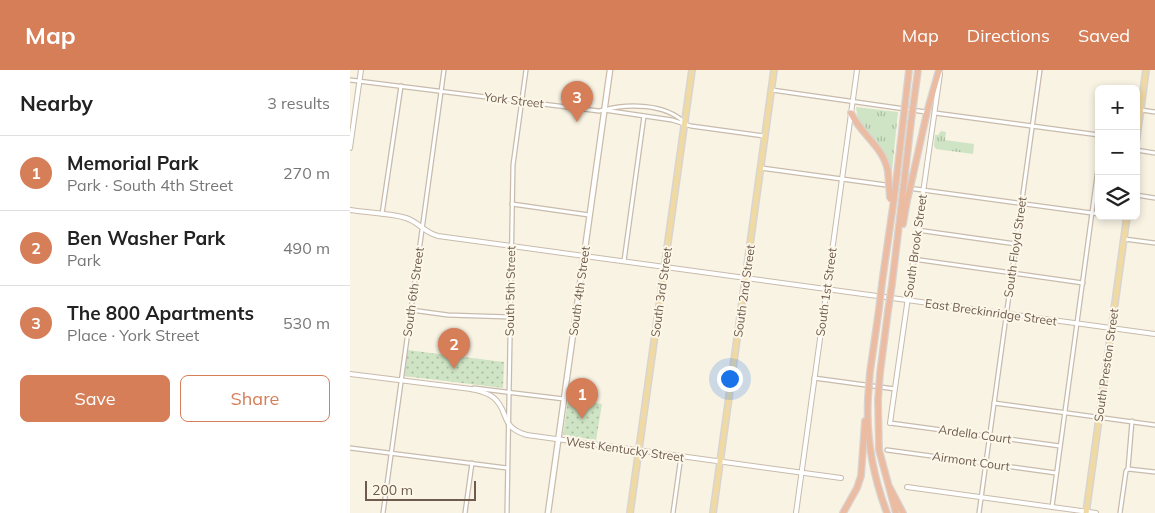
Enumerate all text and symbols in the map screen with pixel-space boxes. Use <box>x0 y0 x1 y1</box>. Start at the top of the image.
text: Map <box>25 20 76 50</box>
text: Map <box>902 24 939 47</box>
text: Directions <box>967 24 1050 47</box>
text: Saved <box>1078 24 1130 47</box>
pin: 3 <box>561 81 593 122</box>
map controls <box>1095 85 1140 220</box>
button: + <box>1095 85 1140 130</box>
street label: York Street <box>482 89 545 111</box>
text: Nearby <box>20 90 93 116</box>
text: 3 results <box>267 93 330 113</box>
button: − <box>1095 130 1140 175</box>
text: Memorial Park <box>67 151 199 175</box>
text: 1 <box>31 163 41 183</box>
text: 270 m <box>283 163 330 183</box>
text: Park · South 4th Street <box>67 175 233 195</box>
button: layers <box>1095 175 1140 220</box>
street label: South Brook Street <box>900 193 930 299</box>
street label: South Floyd Street <box>1000 196 1030 298</box>
text: Ben Washer Park <box>67 226 225 250</box>
text: 2 <box>31 238 41 258</box>
text: 490 m <box>283 238 330 258</box>
street label: South 2nd Street <box>730 244 758 338</box>
street label: South 4th Street <box>565 245 593 337</box>
street label: South 6th Street <box>399 246 427 338</box>
street label: South 5th Street <box>502 246 518 336</box>
street label: South 3rd Street <box>647 246 675 338</box>
street label: South 1st Street <box>812 247 840 337</box>
text: Park <box>67 250 101 270</box>
street label: East Breckinridge Street <box>924 295 1058 329</box>
text: The 800 Apartments <box>67 301 254 325</box>
street label: South Preston Street <box>1091 307 1121 423</box>
text: 3 <box>31 313 41 333</box>
text: 530 m <box>283 313 330 333</box>
text: Place · York Street <box>67 325 199 345</box>
pin: 2 <box>438 328 470 369</box>
your location <box>717 366 743 392</box>
button: Save <box>20 375 170 422</box>
button: Share <box>180 375 330 422</box>
pin: 1 <box>566 378 598 419</box>
street label: Ardella Court <box>938 421 1012 447</box>
street label: West Kentucky Street <box>565 433 685 465</box>
street label: Airmont Court <box>931 448 1011 474</box>
scale bar <box>365 478 476 501</box>
text: 200 m <box>372 481 413 499</box>

